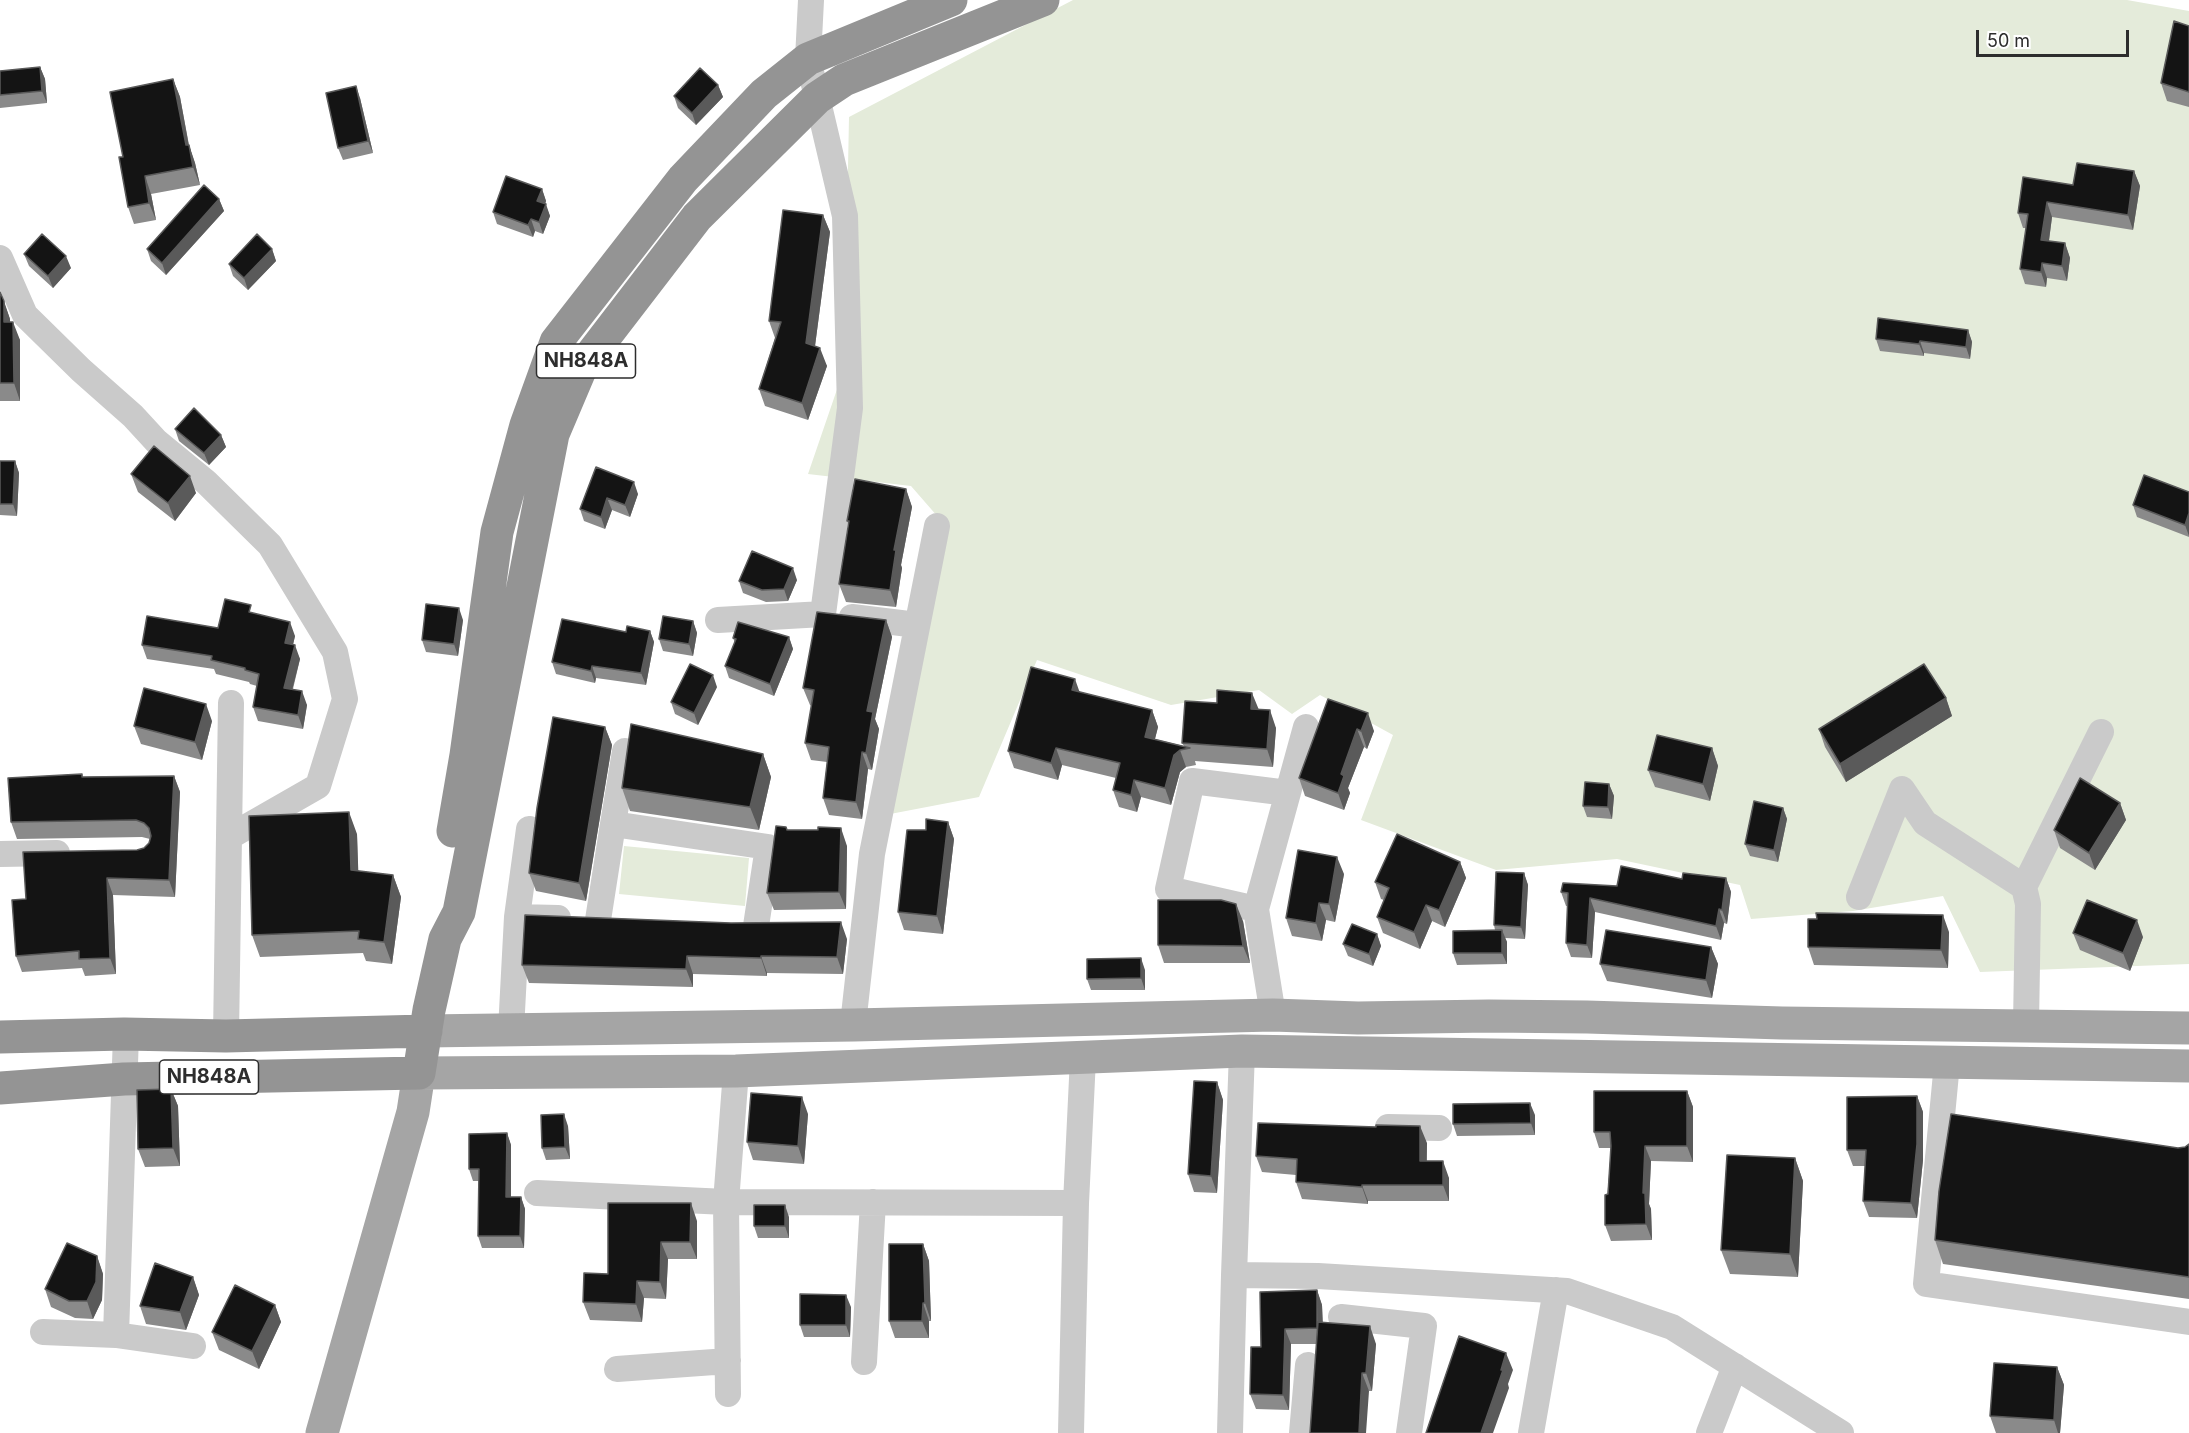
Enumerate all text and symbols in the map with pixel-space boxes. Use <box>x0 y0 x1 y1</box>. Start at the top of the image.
scale bar <box>1979 18 2132 56</box>
text: 50 m <box>1987 30 2030 51</box>
road number: NH848A <box>536 344 636 378</box>
road number: NH848A <box>160 1060 258 1094</box>

